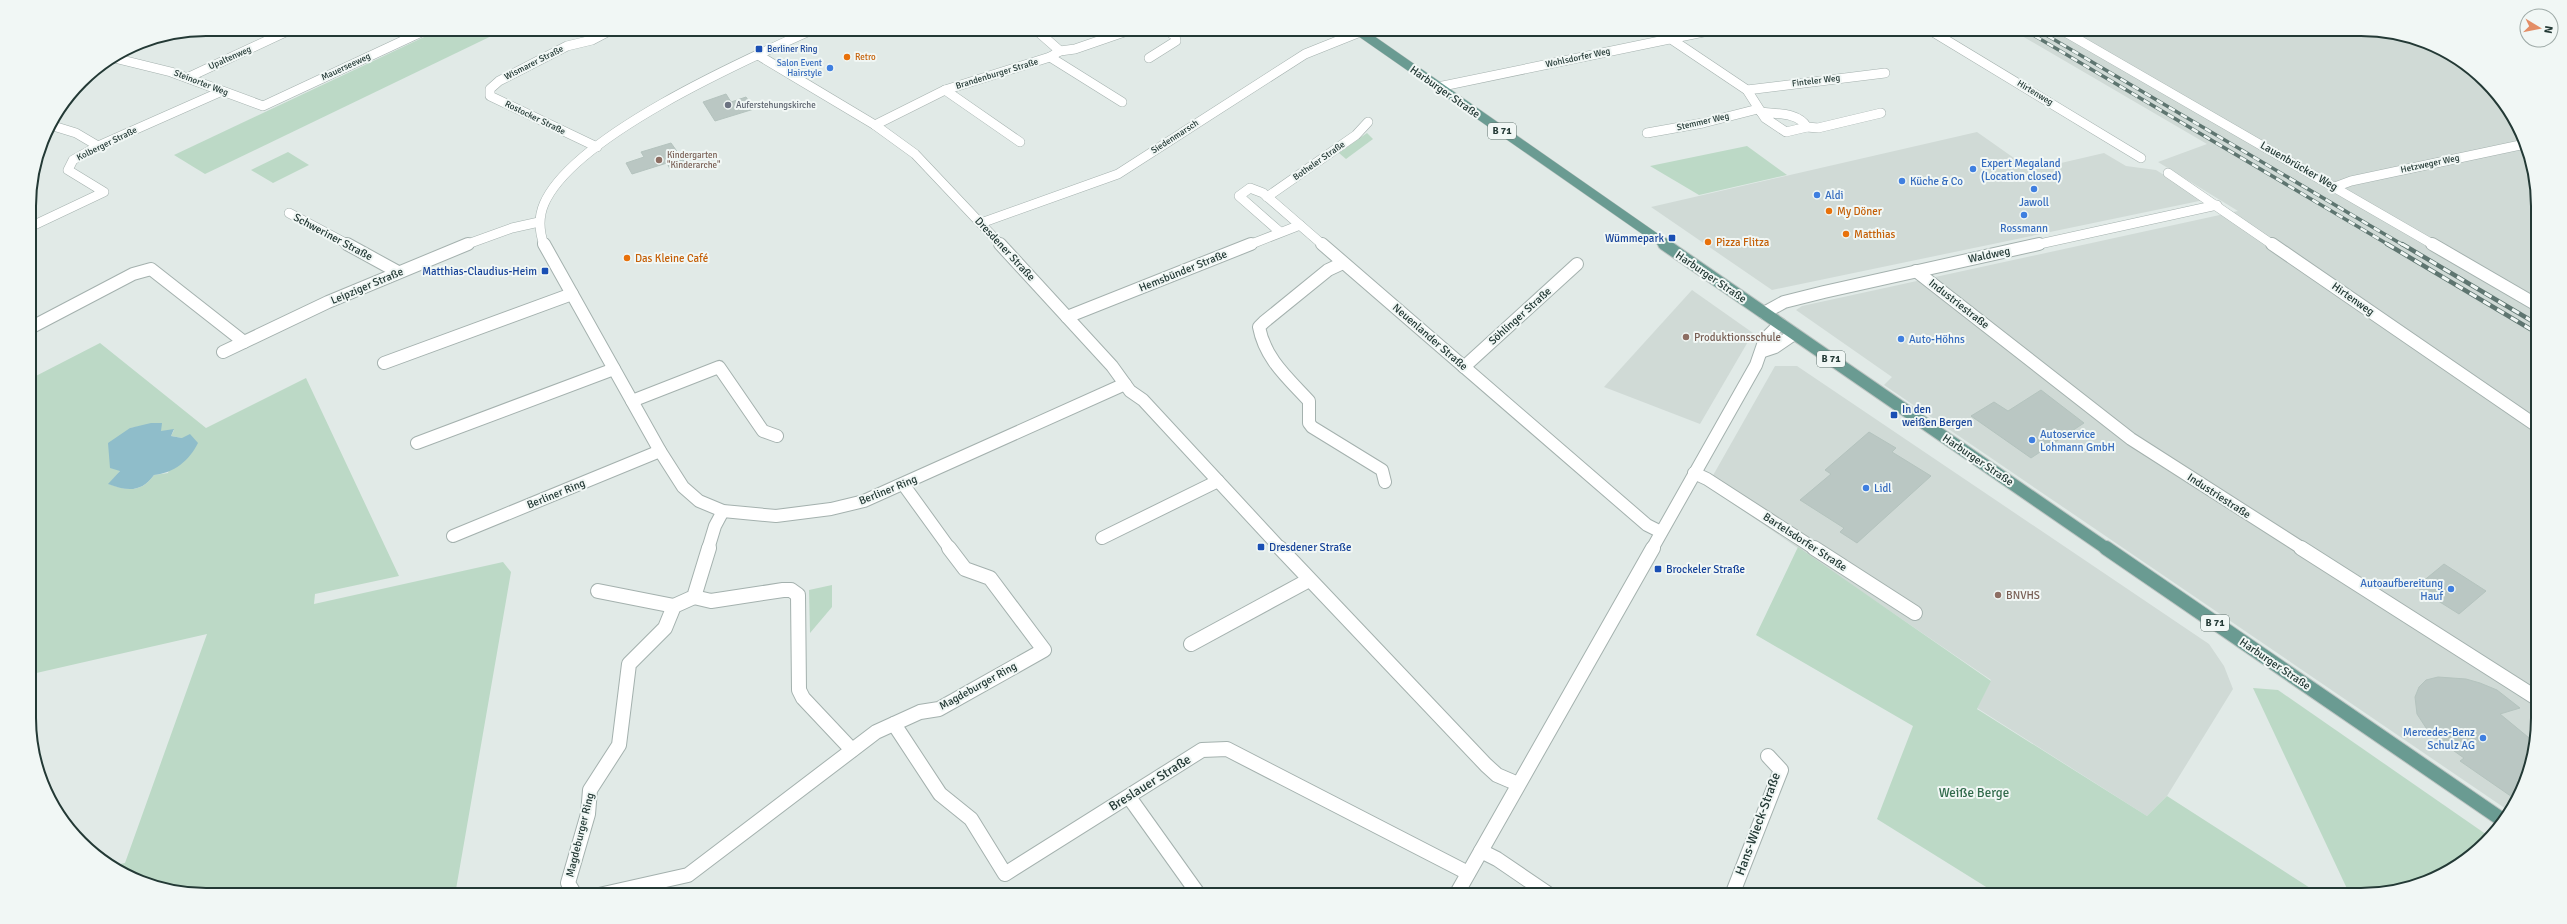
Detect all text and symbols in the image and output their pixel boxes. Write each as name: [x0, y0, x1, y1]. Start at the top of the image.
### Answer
north arrow: [2519, 8, 2559, 48]
text: N: [2541, 25, 2555, 35]
street label: Wismarer Straße: [503, 43, 566, 83]
street label: Upaltenweg: [207, 44, 253, 72]
marker: Berliner Ring: [754, 44, 764, 54]
place label: Berliner Ring: [767, 44, 818, 55]
street label: Wohlsdorfer Weg: [1545, 46, 1612, 70]
street label: Mauerseeweg: [320, 51, 373, 83]
marker: Retro: [842, 52, 852, 62]
place label: Retro: [855, 52, 876, 63]
street label: Brandenburger Straße: [954, 56, 1040, 92]
place label: Salon Event Hairstyle: [777, 58, 822, 79]
marker: Salon Event Hairstyle: [825, 63, 835, 73]
street label: Harburger Straße: [1407, 63, 1483, 121]
street label: Steinorter Weg: [172, 68, 230, 99]
street label: Finteler Weg: [1791, 73, 1841, 89]
street label: Hirtenweg: [2015, 78, 2055, 108]
street label: Rostocker Straße: [503, 99, 568, 138]
marker: Auferstehungskirche: [723, 100, 733, 110]
place label: Auferstehungskirche: [736, 100, 816, 111]
street label: Stemmer Weg: [1676, 111, 1730, 133]
street label: Siedenmarsch: [1149, 118, 1201, 156]
road number: B 71: [1488, 123, 1516, 139]
street label: Kolberger Straße: [75, 124, 139, 163]
street label: Botheler Straße: [1291, 139, 1348, 183]
street label: Lauenbrücker Weg: [2258, 139, 2340, 194]
place label: Kindergarten "Kinderarche": [667, 150, 721, 171]
street label: Hetzweger Weg: [2400, 152, 2461, 176]
marker: Kindergarten "Kinderarche": [654, 155, 664, 165]
place label: Expert Megaland (Location closed): [1981, 157, 2061, 183]
marker: Expert Megaland (Location closed): [1968, 164, 1978, 174]
place label: Küche & Co: [1910, 175, 1963, 188]
marker: Küche & Co: [1897, 176, 1907, 186]
marker: Jawoll: [2029, 184, 2039, 194]
place label: Aldi: [1825, 189, 1844, 202]
marker: Aldi: [1812, 190, 1822, 200]
place label: Jawoll: [2019, 196, 2049, 209]
place label: My Döner: [1837, 205, 1882, 218]
marker: My Döner: [1824, 206, 1834, 216]
marker: Rossmann: [2019, 210, 2029, 220]
street label: Schweriner Straße: [291, 211, 375, 263]
street label: Dresdener Straße: [972, 214, 1038, 284]
place label: Rossmann: [2000, 222, 2048, 235]
place label: Matthias: [1854, 228, 1896, 241]
marker: Matthias: [1841, 229, 1851, 239]
place label: Wümmepark: [1605, 232, 1664, 245]
marker: Wümmepark: [1667, 233, 1677, 243]
place label: Pizza Flitza: [1716, 236, 1770, 249]
marker: Pizza Flitza: [1703, 237, 1713, 247]
street label: Waldweg: [1967, 244, 2011, 266]
street label: Hemsbünder Straße: [1137, 247, 1229, 295]
street label: Harburger Straße: [1673, 249, 1749, 305]
place label: Das Kleine Café: [635, 252, 708, 265]
marker: Das Kleine Café: [622, 253, 632, 263]
street label: Leipziger Straße: [329, 265, 405, 307]
place label: Matthias-Claudius-Heim: [422, 265, 537, 278]
marker: Matthias-Claudius-Heim: [540, 266, 550, 276]
street label: Industriestraße: [1926, 276, 1992, 332]
street label: Hirtenweg: [2329, 280, 2377, 318]
street label: Söhlinger Straße: [1486, 285, 1554, 347]
street label: Neuenlander Straße: [1390, 301, 1470, 373]
place label: Produktionsschule: [1694, 331, 1781, 344]
marker: Produktionsschule: [1681, 332, 1691, 342]
place label: Auto-Höhns: [1909, 333, 1965, 346]
marker: Auto-Höhns: [1896, 334, 1906, 344]
road number: B 71: [1817, 351, 1845, 367]
place label: In den weißen Bergen: [1902, 403, 1972, 429]
marker: In den weißen Bergen: [1889, 410, 1899, 420]
place label: Autoservice Lohmann GmbH: [2040, 428, 2115, 454]
street label: Harburger Straße: [1940, 432, 2016, 488]
marker: Autoservice Lohmann GmbH: [2027, 435, 2037, 445]
street label: Industriestraße: [2185, 471, 2253, 521]
street label: Berliner Ring: [857, 472, 919, 508]
street label: Berliner Ring: [525, 476, 587, 512]
place label: Lidl: [1874, 482, 1892, 495]
marker: Lidl: [1861, 483, 1871, 493]
street label: Bartelsdorfer Straße: [1761, 510, 1849, 574]
place label: Dresdener Straße: [1269, 541, 1352, 554]
marker: Dresdener Straße: [1256, 542, 1266, 552]
place label: Brockeler Straße: [1666, 563, 1745, 576]
marker: Brockeler Straße: [1653, 564, 1663, 574]
place label: Autoaufbereitung Hauf: [2360, 577, 2444, 603]
marker: Autoaufbereitung Hauf: [2446, 584, 2456, 594]
place label: BNVHS: [2006, 589, 2040, 602]
marker: BNVHS: [1993, 590, 2003, 600]
road number: B 71: [2201, 615, 2229, 631]
street label: Harburger Straße: [2237, 636, 2313, 692]
street label: Magdeburger Ring: [937, 659, 1019, 713]
place label: Mercedes-Benz Schulz AG: [2403, 726, 2475, 752]
marker: Mercedes-Benz Schulz AG: [2478, 733, 2488, 743]
street label: Breslauer Straße: [1106, 751, 1194, 815]
street label: Hans-Wieck-Straße: [1732, 770, 1784, 878]
park label: Weiße Berge: [1939, 785, 2009, 801]
street label: Magdeburger Ring: [563, 791, 597, 879]

